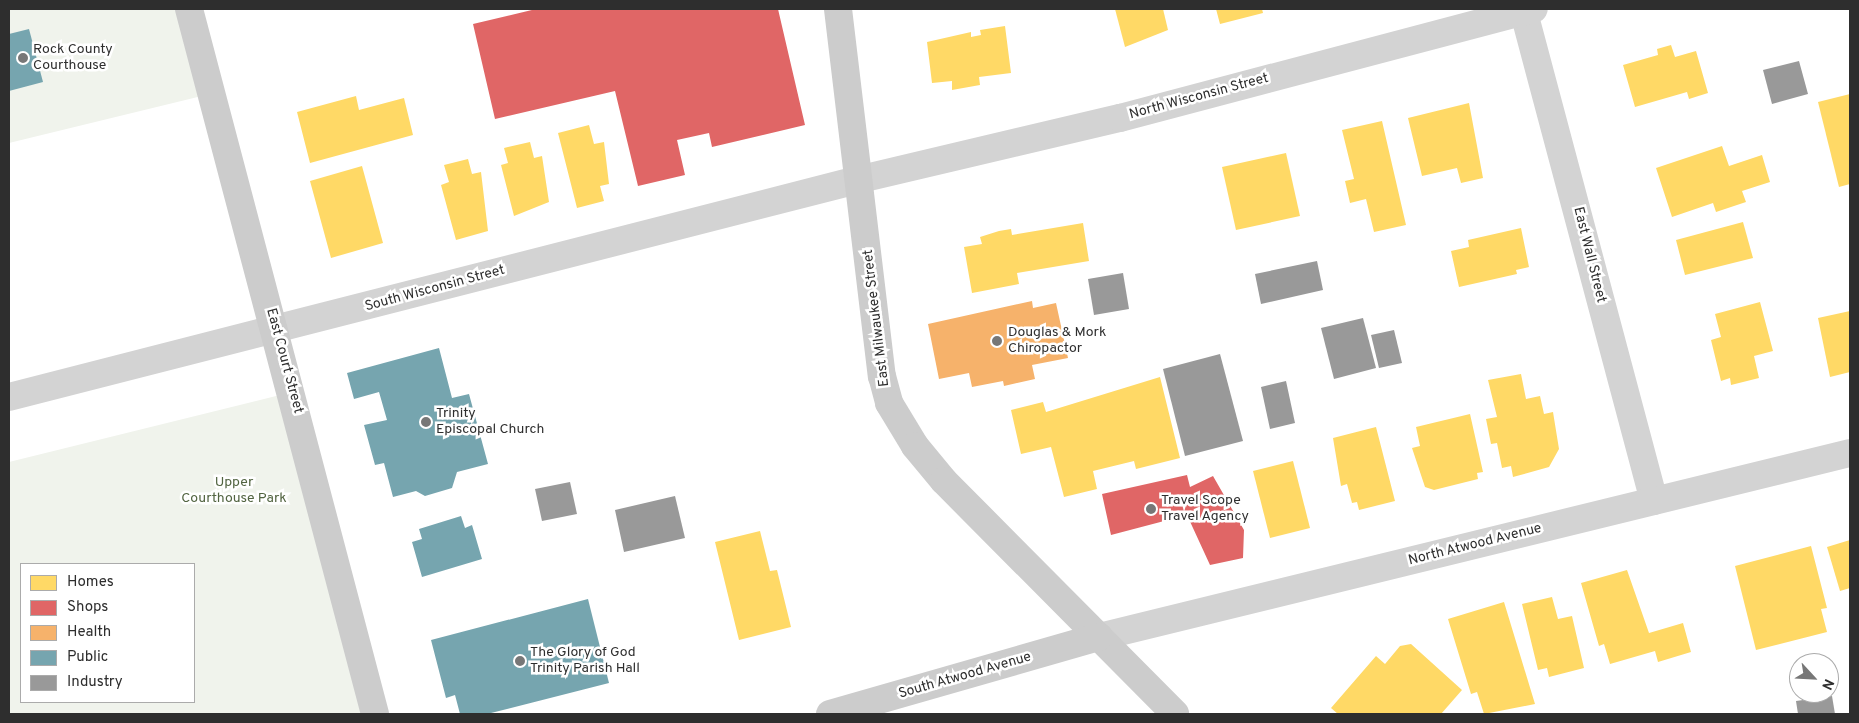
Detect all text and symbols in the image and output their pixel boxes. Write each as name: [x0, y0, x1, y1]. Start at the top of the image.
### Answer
place label: Rock County Courthouse: [33, 42, 113, 74]
marker: Rock County Courthouse: [17, 52, 29, 64]
street label: North Wisconsin Street: [1127, 70, 1271, 124]
street label: East Wall Street: [1569, 205, 1609, 305]
street label: East Milwaukee Street: [860, 248, 894, 388]
street label: South Wisconsin Street: [363, 262, 507, 316]
street label: East Court Street: [262, 306, 306, 416]
place label: Douglas & Mork Chiropactor: [1008, 325, 1106, 358]
marker: Douglas & Mork Chiropactor: [990, 334, 1004, 348]
place label: Trinity Episcopal Church: [436, 406, 544, 438]
marker: Trinity Episcopal Church: [420, 416, 432, 428]
park label: Upper Courthouse Park: [181, 475, 287, 508]
place label: Travel Scope Travel Agency: [1161, 493, 1249, 526]
marker: Travel Scope Travel Agency: [1145, 503, 1157, 515]
street label: North Atwood Avenue: [1406, 520, 1544, 570]
legend: [20, 563, 195, 703]
text: Homes: [67, 573, 114, 592]
text: Shops: [67, 598, 108, 617]
text: Health: [67, 623, 111, 642]
place label: The Glory of God Trinity Parish Hall: [530, 645, 640, 678]
text: Public: [67, 648, 108, 667]
street label: South Atwood Avenue: [896, 649, 1034, 703]
north arrow: [1789, 653, 1839, 703]
marker: The Glory of God Trinity Parish Hall: [514, 655, 526, 667]
text: Industry: [67, 673, 123, 692]
text: N: [1817, 676, 1837, 692]

